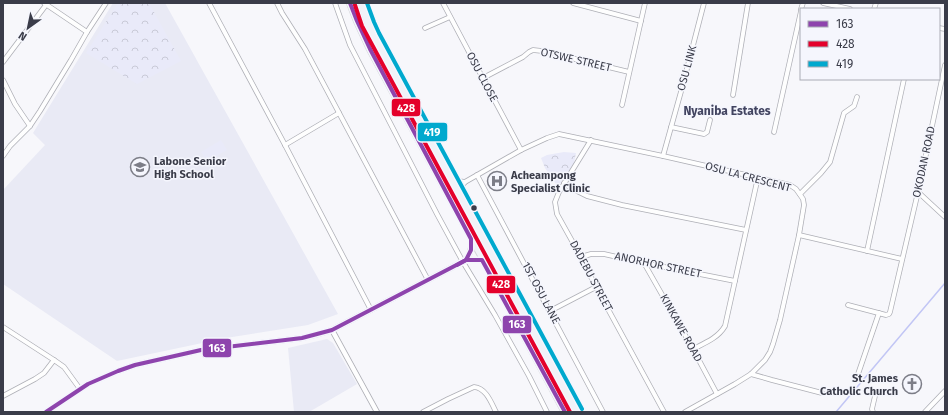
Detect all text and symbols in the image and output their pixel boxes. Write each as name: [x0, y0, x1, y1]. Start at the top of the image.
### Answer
north arrow: [8, 8, 48, 48]
legend: [800, 8, 940, 80]
text: 163: [836, 17, 853, 31]
text: N: [16, 29, 29, 43]
text: 428: [836, 37, 855, 51]
street label: OSU LINK: [675, 43, 699, 92]
street label: OTSWE STREET: [539, 46, 613, 75]
street label: OSU CLOSE: [463, 50, 501, 104]
text: 419: [836, 57, 853, 71]
line badge: 428: [391, 98, 421, 117]
text: 428: [397, 102, 416, 115]
district label: Nyaniba Estates: [683, 104, 771, 118]
line badge: 419: [417, 122, 448, 142]
street label: OKODAN ROAD: [910, 125, 938, 199]
text: 419: [424, 126, 440, 139]
place label: Labone Senior High School: [154, 155, 227, 181]
school or university icon: Labone Senior High School: [129, 156, 151, 178]
street label: OSU LA CRESCENT: [704, 159, 793, 195]
place label: Acheampong Specialist Clinic: [510, 169, 591, 195]
hospital icon: Acheampong Specialist Clinic: [486, 170, 508, 192]
unlabelled marker: [469, 203, 479, 213]
street label: DADEBU STREET: [567, 238, 615, 314]
street label: ANORHOR STREET: [613, 249, 703, 281]
street label: 1ST OSU LANE: [519, 260, 563, 326]
line badge: 428: [486, 275, 516, 294]
text: 428: [492, 278, 511, 291]
street label: KINKAWE ROAD: [657, 292, 705, 364]
line badge: 163: [502, 315, 532, 334]
text: 163: [509, 318, 526, 331]
line badge: 163: [202, 338, 232, 358]
text: 163: [209, 342, 226, 355]
place label: St. James Catholic Church: [820, 372, 899, 398]
church icon: St. James Catholic Church: [901, 373, 923, 395]

